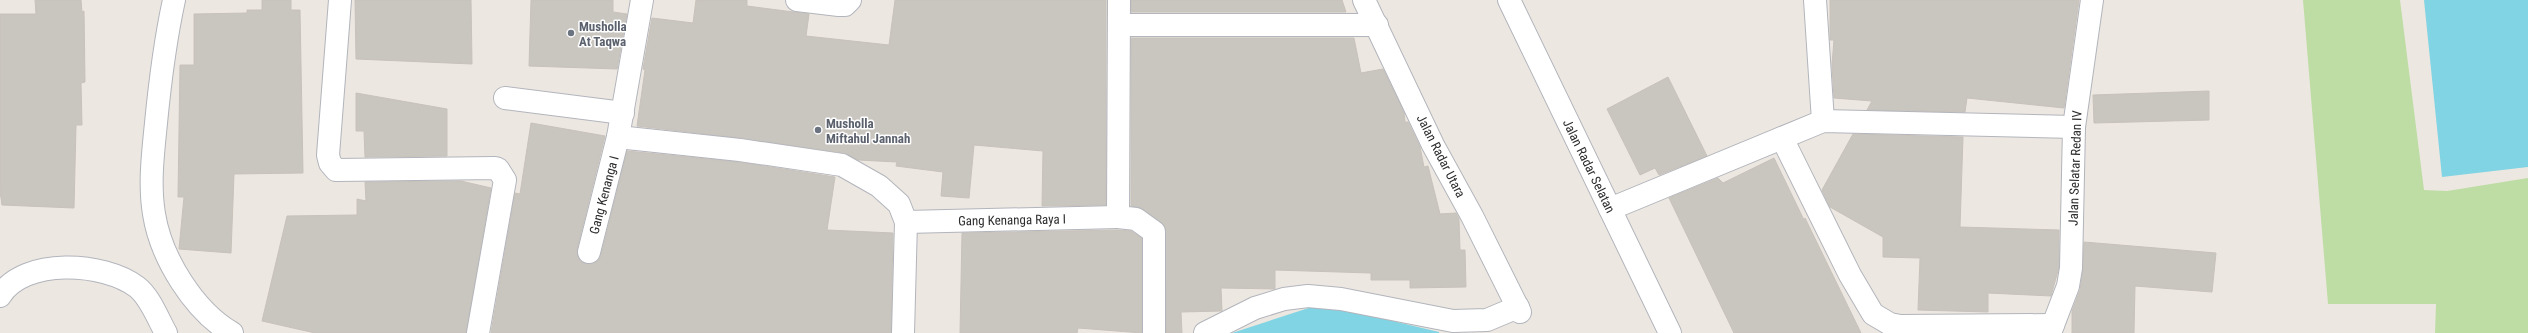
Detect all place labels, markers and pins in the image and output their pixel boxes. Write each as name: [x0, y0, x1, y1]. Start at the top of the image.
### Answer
place label: Musholla At Taqwa: [579, 19, 627, 49]
marker: Musholla At Taqwa: [566, 28, 576, 38]
place label: Musholla Miftahul Jannah: [826, 116, 910, 146]
marker: Musholla Miftahul Jannah: [813, 125, 823, 135]

